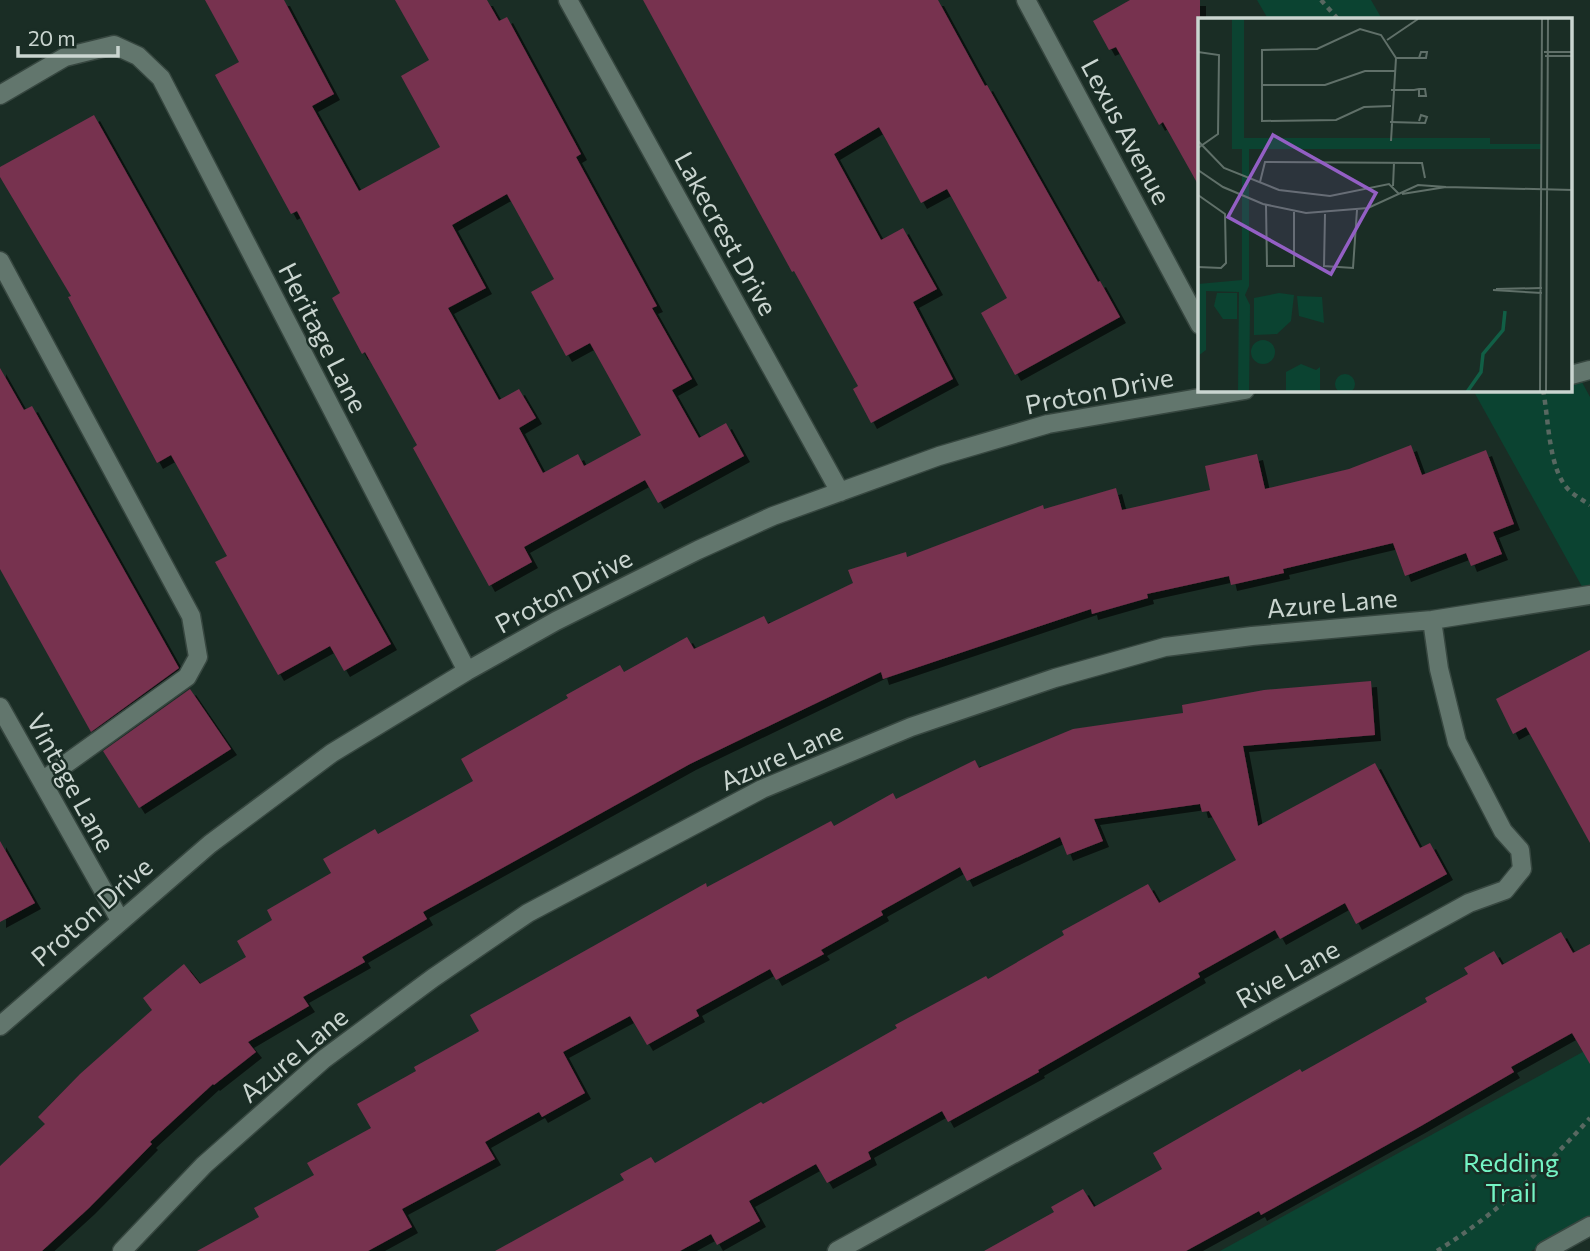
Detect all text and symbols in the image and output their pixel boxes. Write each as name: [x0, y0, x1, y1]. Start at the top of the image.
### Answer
scale bar: [18, 14, 117, 58]
inset map: [1198, 18, 1572, 392]
text: 20 m: [28, 25, 76, 50]
street label: Lexus Avenue: [1076, 53, 1178, 209]
street label: Lakecrest Drive: [669, 146, 785, 320]
street label: Heritage Lane: [273, 257, 375, 417]
street label: Proton Drive: [1022, 360, 1176, 420]
street label: Proton Drive: [489, 541, 637, 639]
street label: Azure Lane: [1265, 581, 1399, 623]
street label: Vintage Lane: [21, 707, 123, 857]
street label: Azure Lane: [715, 714, 847, 796]
street label: Proton Drive: [24, 850, 158, 972]
street label: Rive Lane: [1230, 932, 1344, 1014]
street label: Azure Lane: [233, 1000, 353, 1108]
park label: Redding Trail: [1463, 1146, 1559, 1207]

